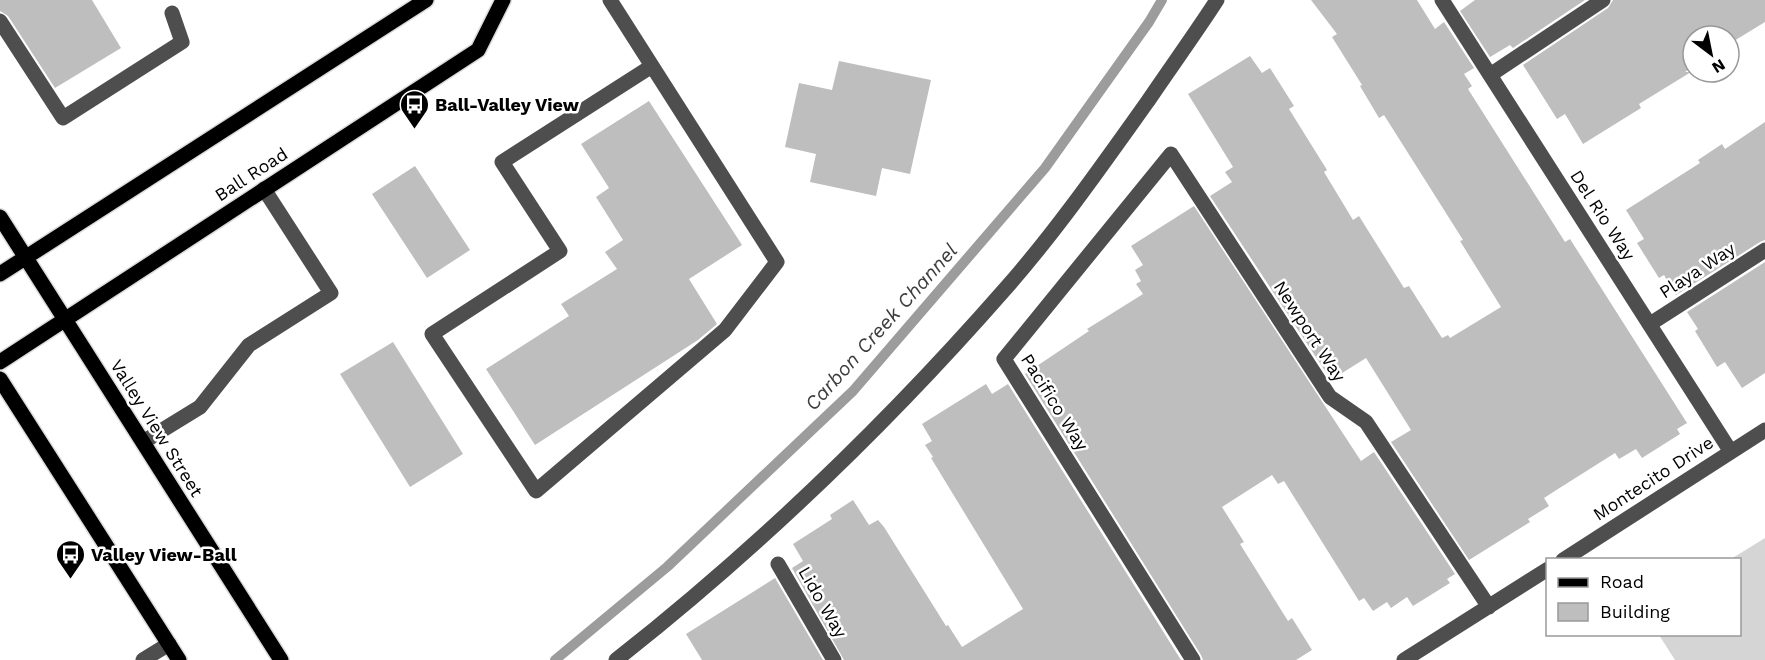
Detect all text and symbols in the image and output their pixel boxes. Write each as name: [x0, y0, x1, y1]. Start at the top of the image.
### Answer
north arrow: [1681, 24, 1741, 84]
text: N: [1709, 55, 1729, 77]
bus stop icon: Ball-Valley View: [398, 88, 430, 130]
place label: Ball-Valley View: [435, 94, 580, 115]
street label: Ball Road: [211, 143, 291, 205]
street label: Del Rio Way: [1566, 166, 1640, 265]
street label: Playa Way: [1655, 237, 1739, 302]
water label: Carbon Creek Channel: [800, 239, 962, 415]
street label: Newport Way: [1270, 277, 1351, 386]
street label: Pacifico Way: [1017, 350, 1093, 455]
street label: Valley View Street: [106, 356, 208, 501]
street label: Montecito Drive: [1589, 431, 1717, 525]
bus stop icon: Valley View-Ball: [54, 538, 86, 580]
place label: Valley View-Ball: [91, 544, 237, 565]
legend: [1546, 558, 1741, 636]
street label: Lido Way: [794, 563, 852, 642]
text: Road: [1600, 571, 1644, 592]
text: Building: [1600, 601, 1670, 622]

